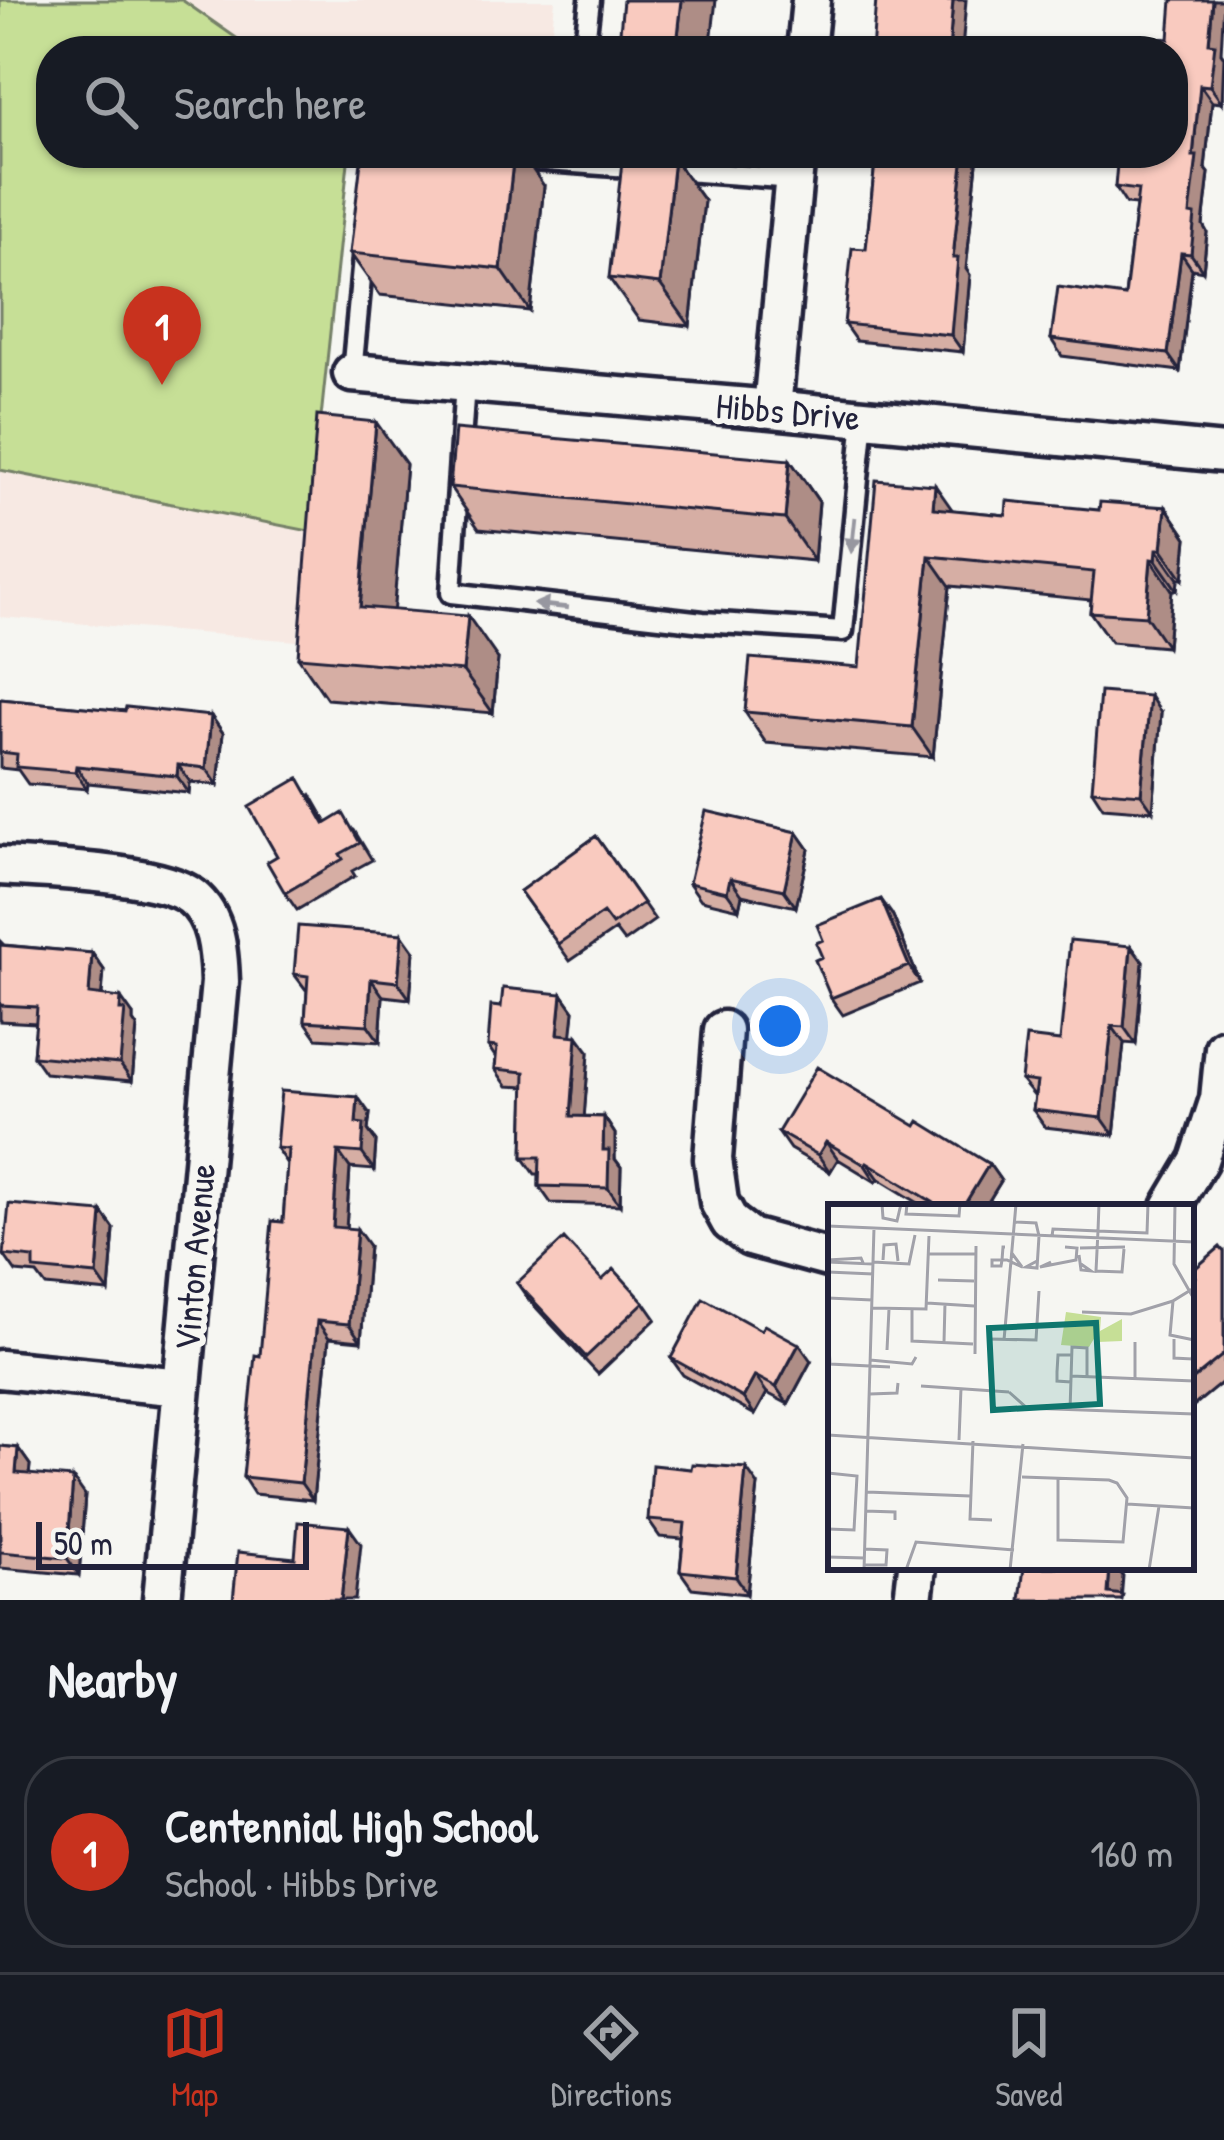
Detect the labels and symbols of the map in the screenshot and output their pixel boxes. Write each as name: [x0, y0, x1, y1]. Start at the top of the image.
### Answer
pin: 1: [123, 286, 201, 385]
street label: Hibbs Drive: [714, 380, 862, 441]
one-way arrow: [843, 517, 862, 554]
one-way arrow: [532, 596, 569, 615]
your location: [750, 996, 810, 1056]
street label: Vinton Avenue: [161, 1162, 226, 1352]
inset map: [828, 1204, 1194, 1570]
scale bar: [36, 1516, 309, 1569]

